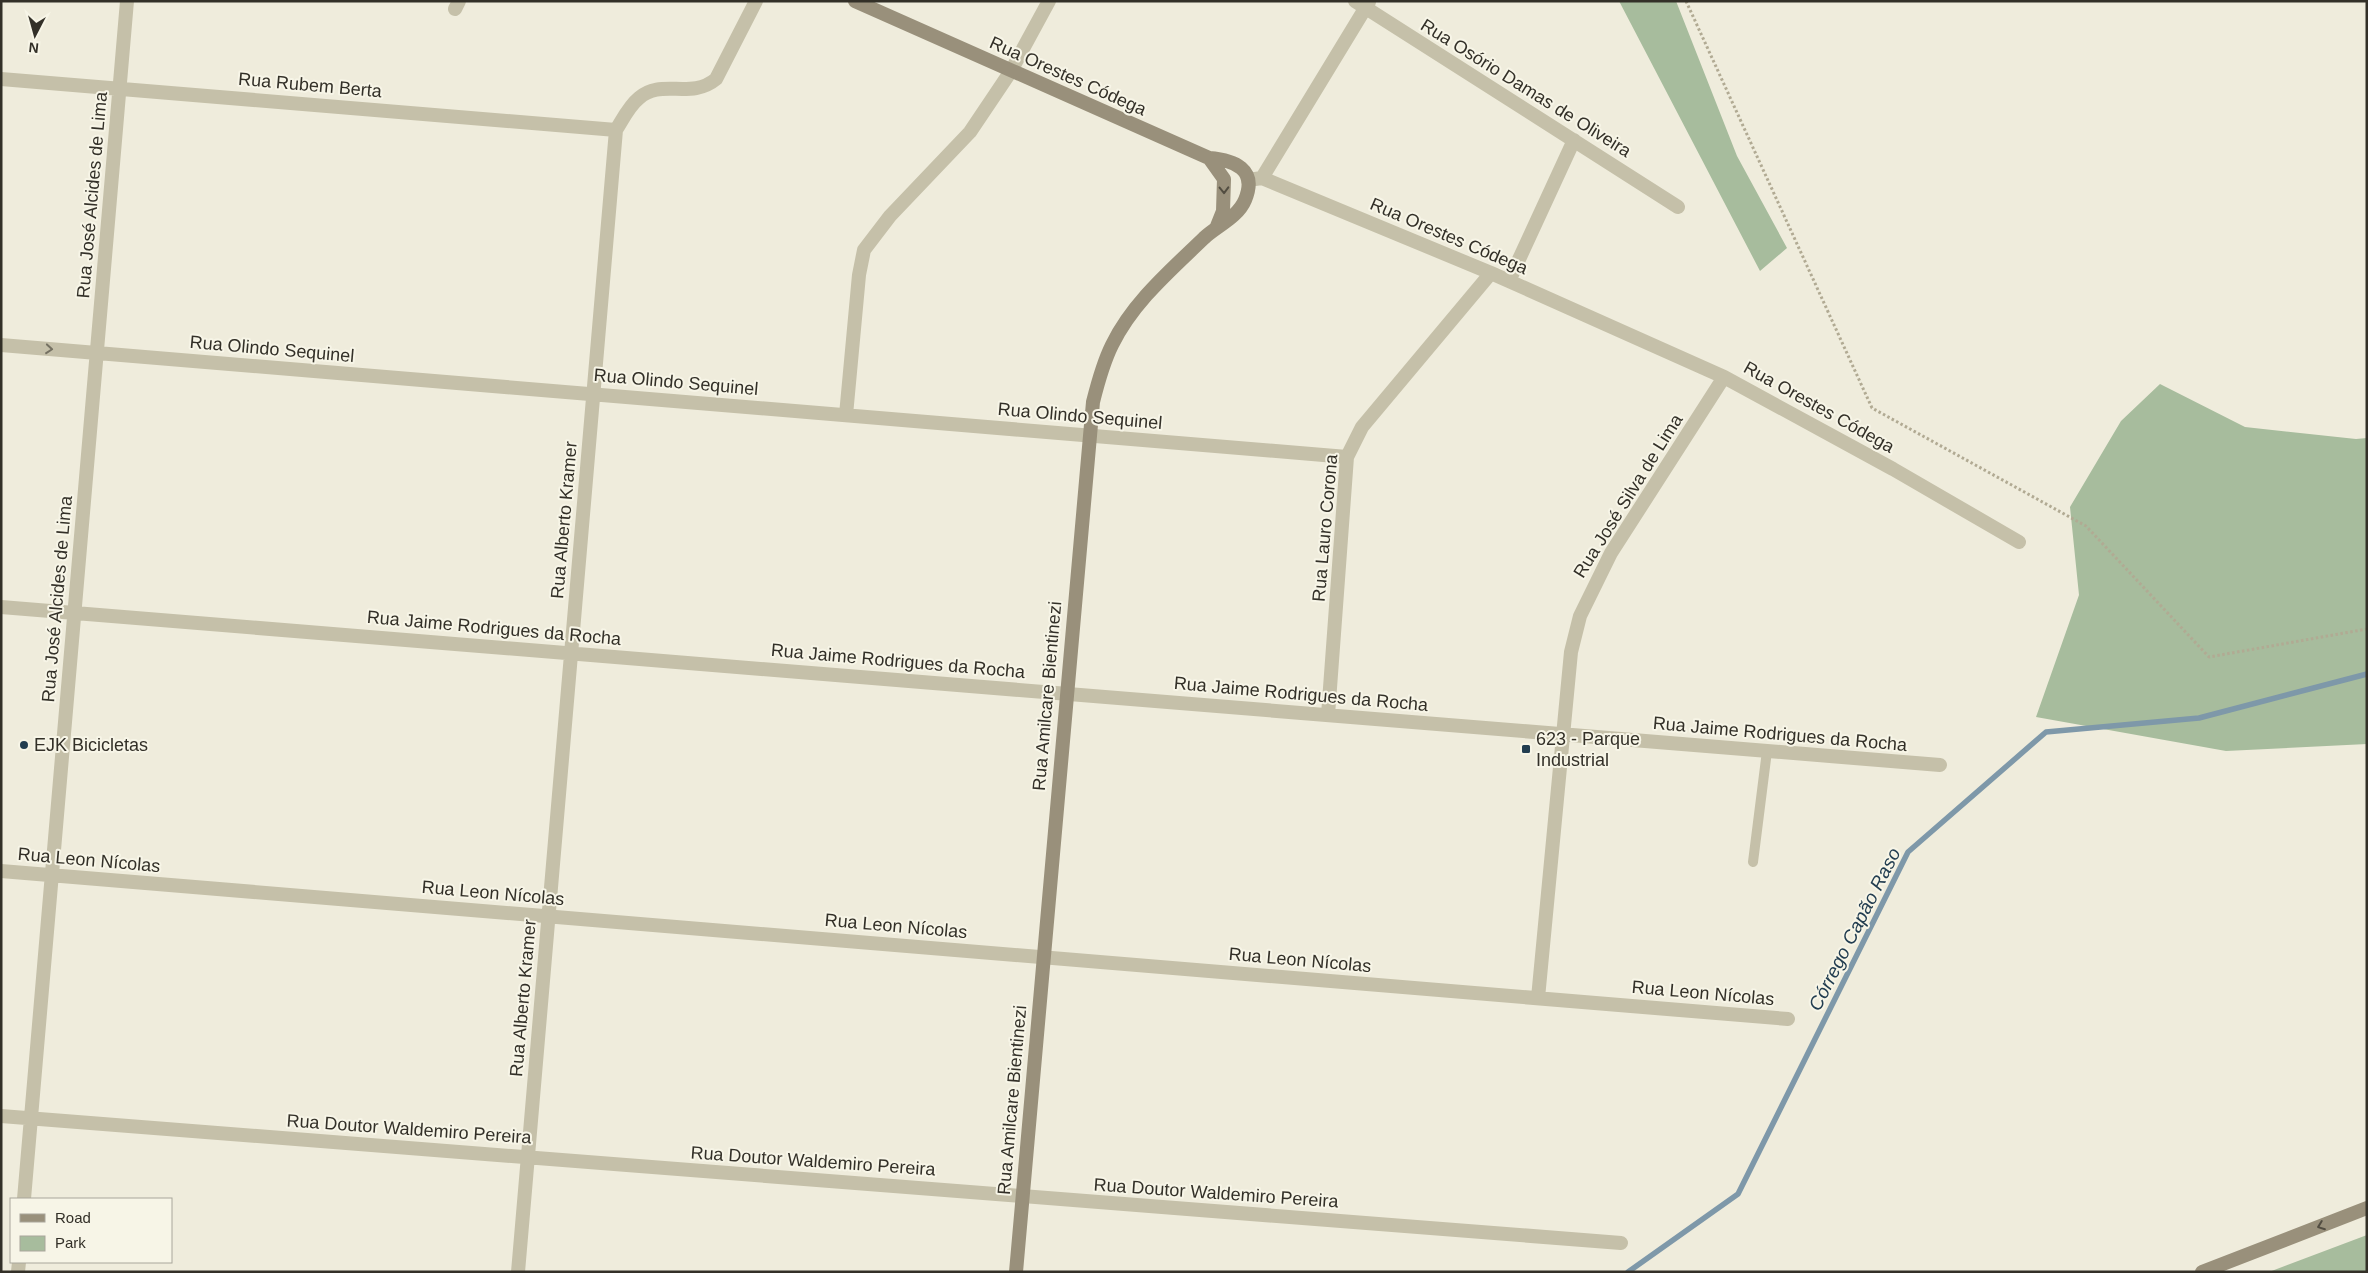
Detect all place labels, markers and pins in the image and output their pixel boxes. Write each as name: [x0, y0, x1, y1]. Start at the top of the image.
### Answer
place label: 623 - Parque Industrial: [1536, 729, 1640, 770]
place label: EJK Bicicletas: [34, 735, 148, 755]
marker: EJK Bicicletas: [18, 739, 30, 751]
marker: 623 - Parque Industrial: [1520, 743, 1532, 755]

